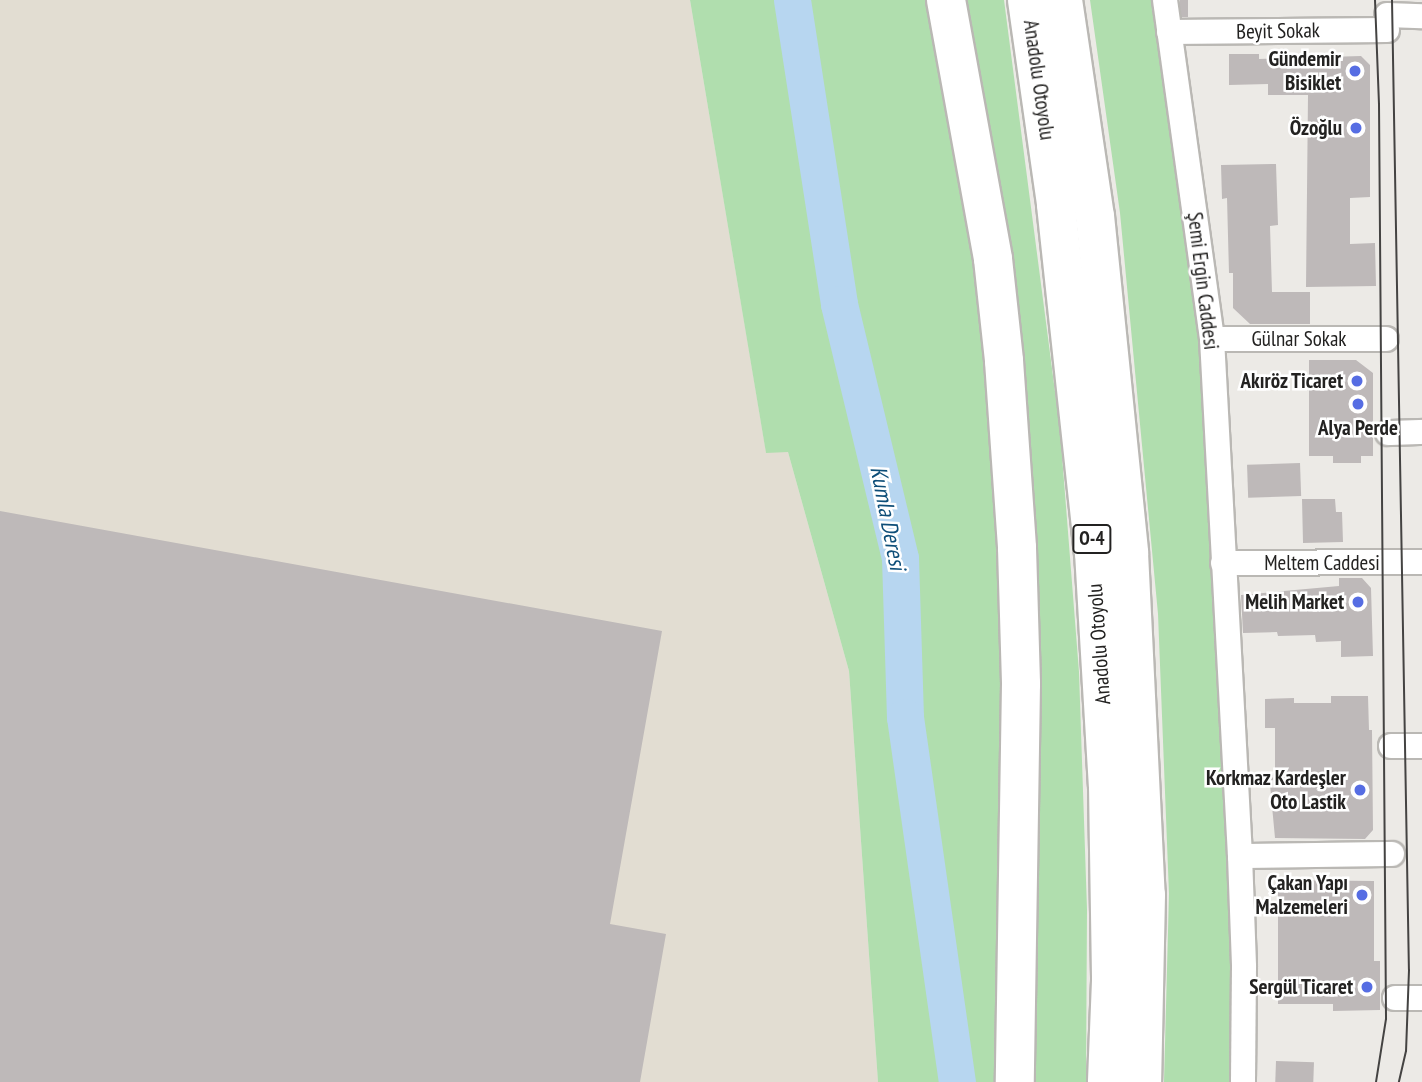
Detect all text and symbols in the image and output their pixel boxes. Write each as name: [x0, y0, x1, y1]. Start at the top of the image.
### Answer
street label: Anadolu Otoyolu: [1018, 18, 1060, 142]
street label: Beyit Sokak: [1236, 18, 1320, 44]
place label: Gündemir Bisiklet: [1269, 46, 1341, 96]
marker: Gündemir Bisiklet: [1347, 63, 1363, 79]
place label: Özoğlu: [1290, 115, 1342, 141]
marker: Özoğlu: [1348, 120, 1364, 136]
street label: Şemi Ergin Caddesi: [1182, 211, 1224, 351]
street label: Gülnar Sokak: [1252, 326, 1346, 352]
place label: Akıröz Ticaret: [1239, 368, 1343, 394]
marker: Akıröz Ticaret: [1349, 373, 1365, 389]
marker: Alya Perde: [1350, 396, 1366, 412]
place label: Alya Perde: [1318, 415, 1398, 441]
water label: Kumla Deresi: [864, 464, 912, 572]
road number: O-4: [1071, 524, 1113, 554]
street label: Meltem Caddesi: [1264, 550, 1380, 576]
street label: Anadolu Otoyolu: [1082, 583, 1116, 705]
place label: Melih Market: [1245, 589, 1344, 615]
marker: Melih Market: [1350, 594, 1366, 610]
place label: Korkmaz Kardeşler Oto Lastik: [1206, 765, 1346, 815]
marker: Korkmaz Kardeşler Oto Lastik: [1352, 782, 1368, 798]
place label: Çakan Yapı Malzemeleri: [1256, 870, 1348, 920]
marker: Çakan Yapı Malzemeleri: [1354, 887, 1370, 903]
place label: Sergül Ticaret: [1249, 974, 1353, 1000]
marker: Sergül Ticaret: [1359, 979, 1375, 995]

